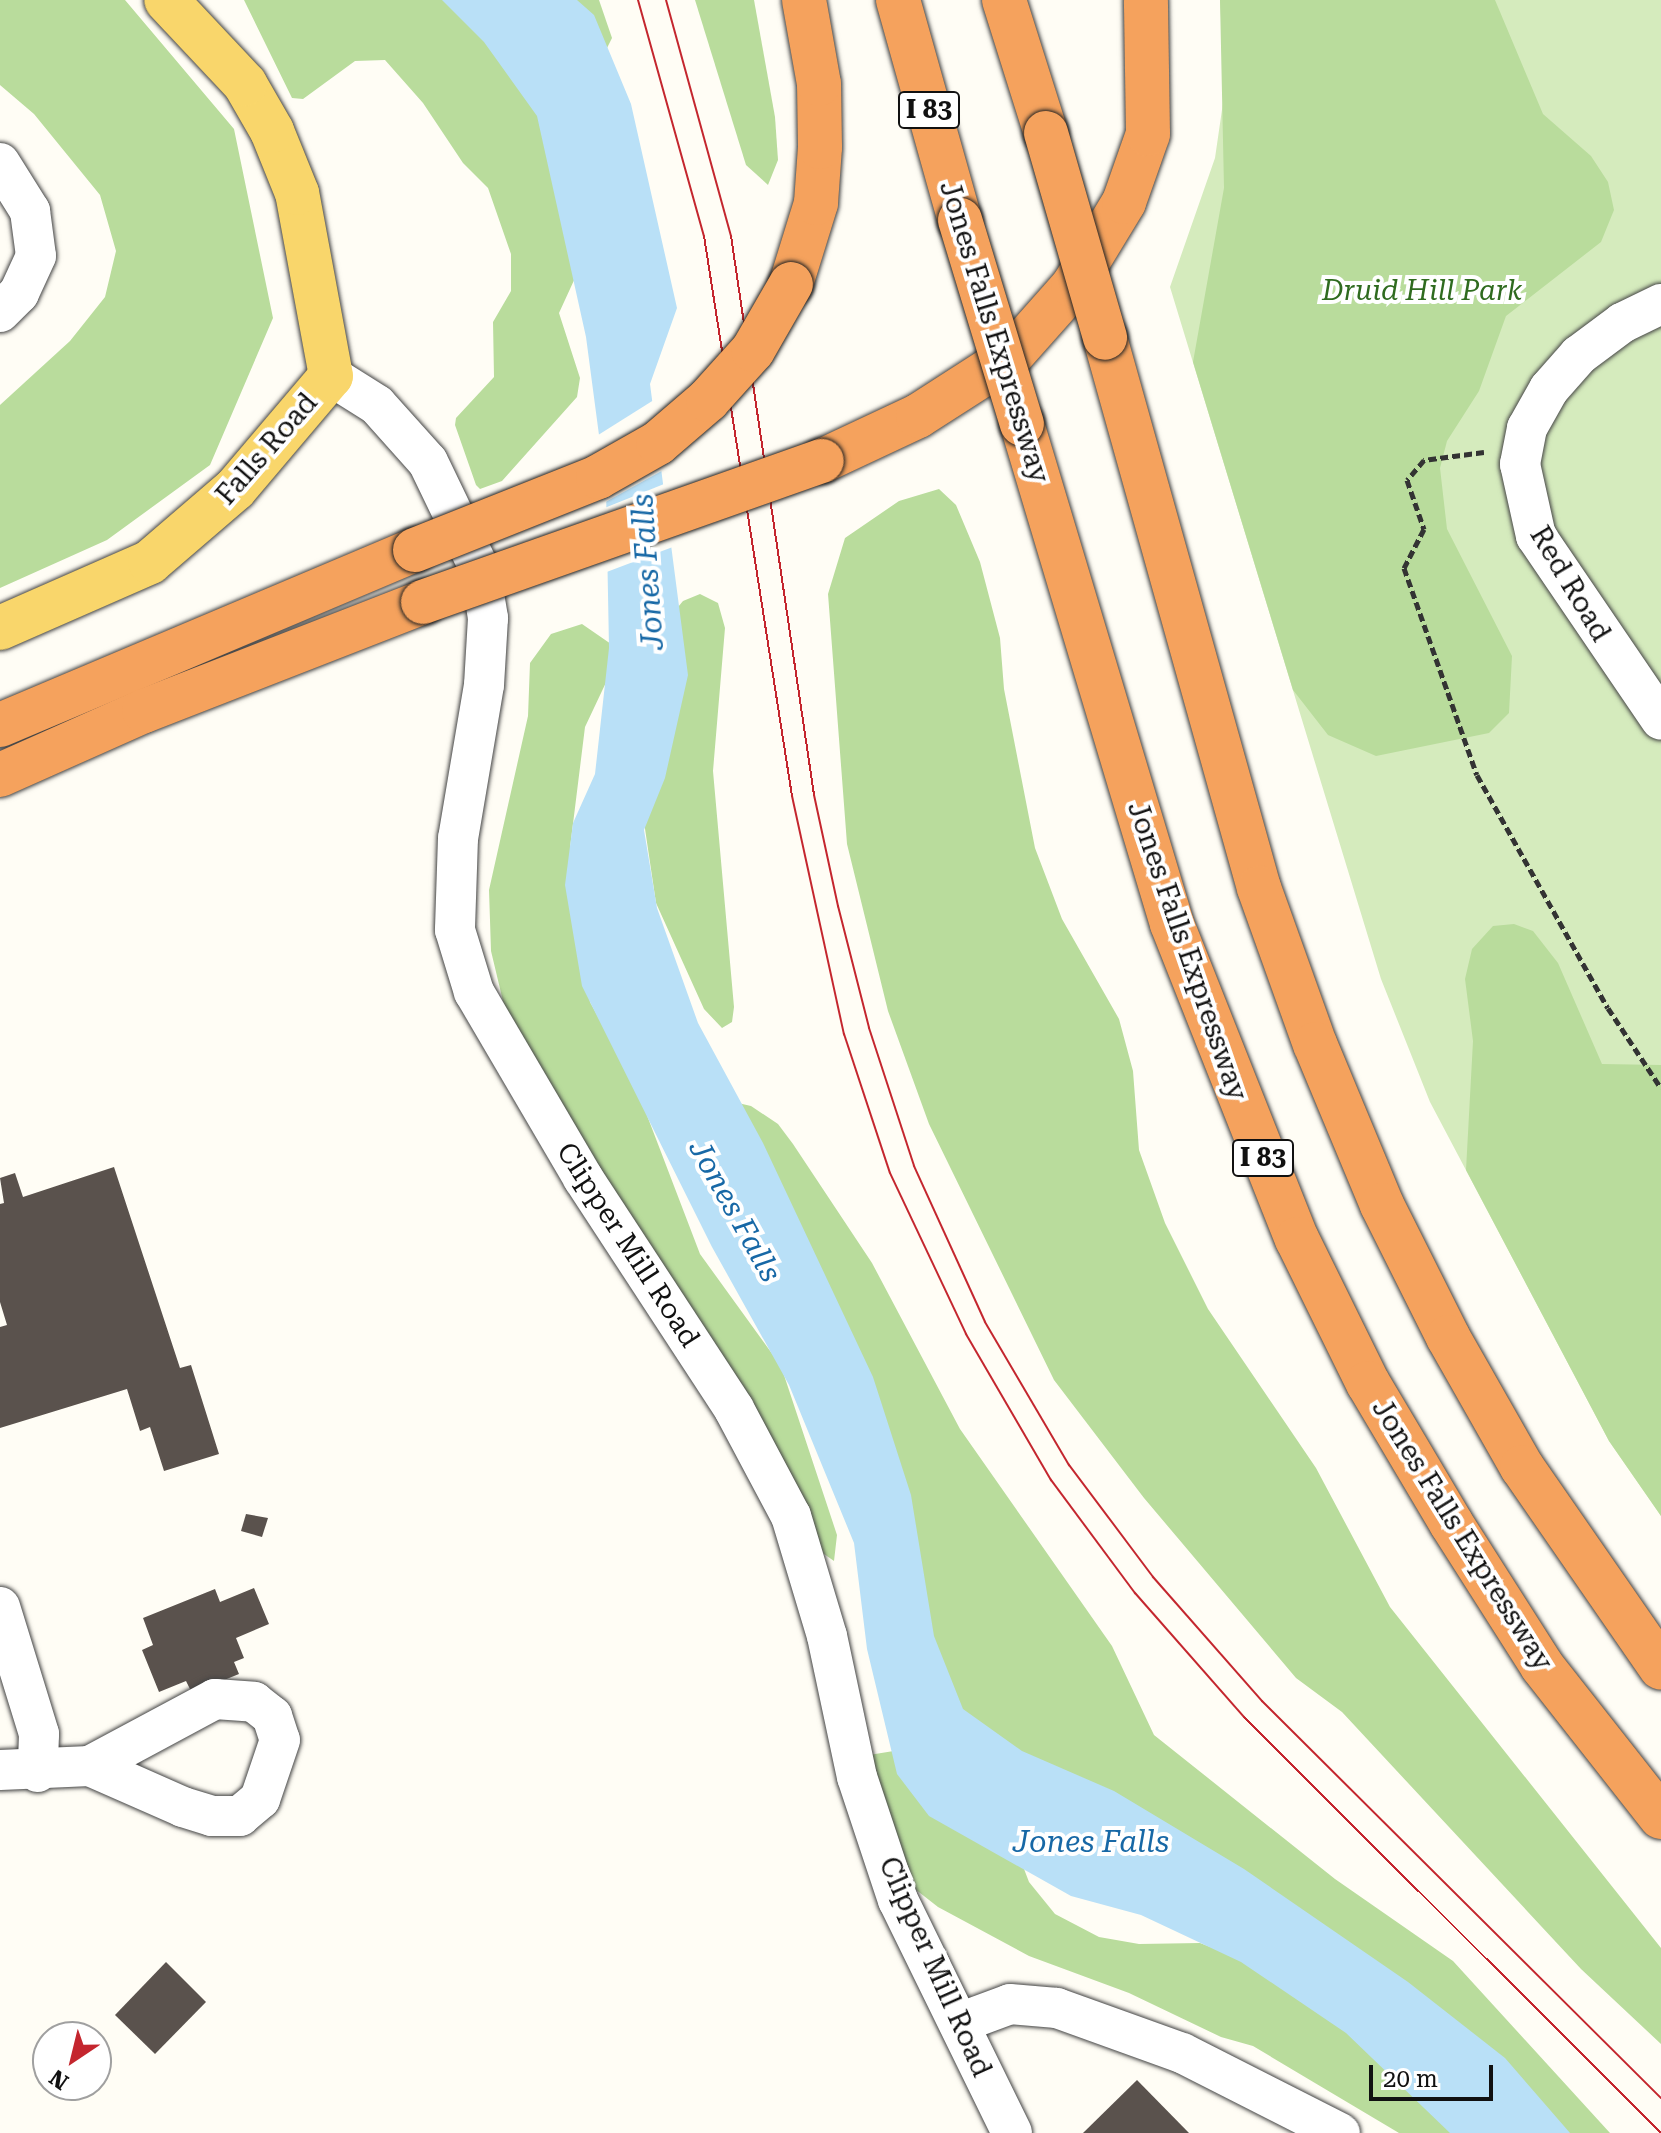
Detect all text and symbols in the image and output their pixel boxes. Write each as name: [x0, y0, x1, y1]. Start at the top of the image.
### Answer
road number: I 83: [897, 88, 961, 132]
street label: Jones Falls Expressway: [932, 177, 1056, 487]
park label: Druid Hill Park: [1322, 274, 1522, 308]
street label: Falls Road: [209, 386, 325, 512]
water label: Jones Falls: [625, 493, 671, 651]
street label: Red Road: [1523, 520, 1617, 648]
street label: Jones Falls Expressway: [1120, 797, 1254, 1105]
water label: Jones Falls: [681, 1134, 789, 1288]
street label: Clipper Mill Road: [549, 1136, 707, 1354]
road number: I 83: [1231, 1136, 1295, 1180]
street label: Jones Falls Expressway: [1365, 1393, 1559, 1677]
water label: Jones Falls: [1013, 1824, 1169, 1860]
street label: Clipper Mill Road: [871, 1852, 999, 2082]
north arrow: [32, 2021, 112, 2101]
scale bar: [1373, 2049, 1497, 2099]
text: N: [45, 2064, 73, 2095]
text: 20 m: [1383, 2065, 1438, 2093]

